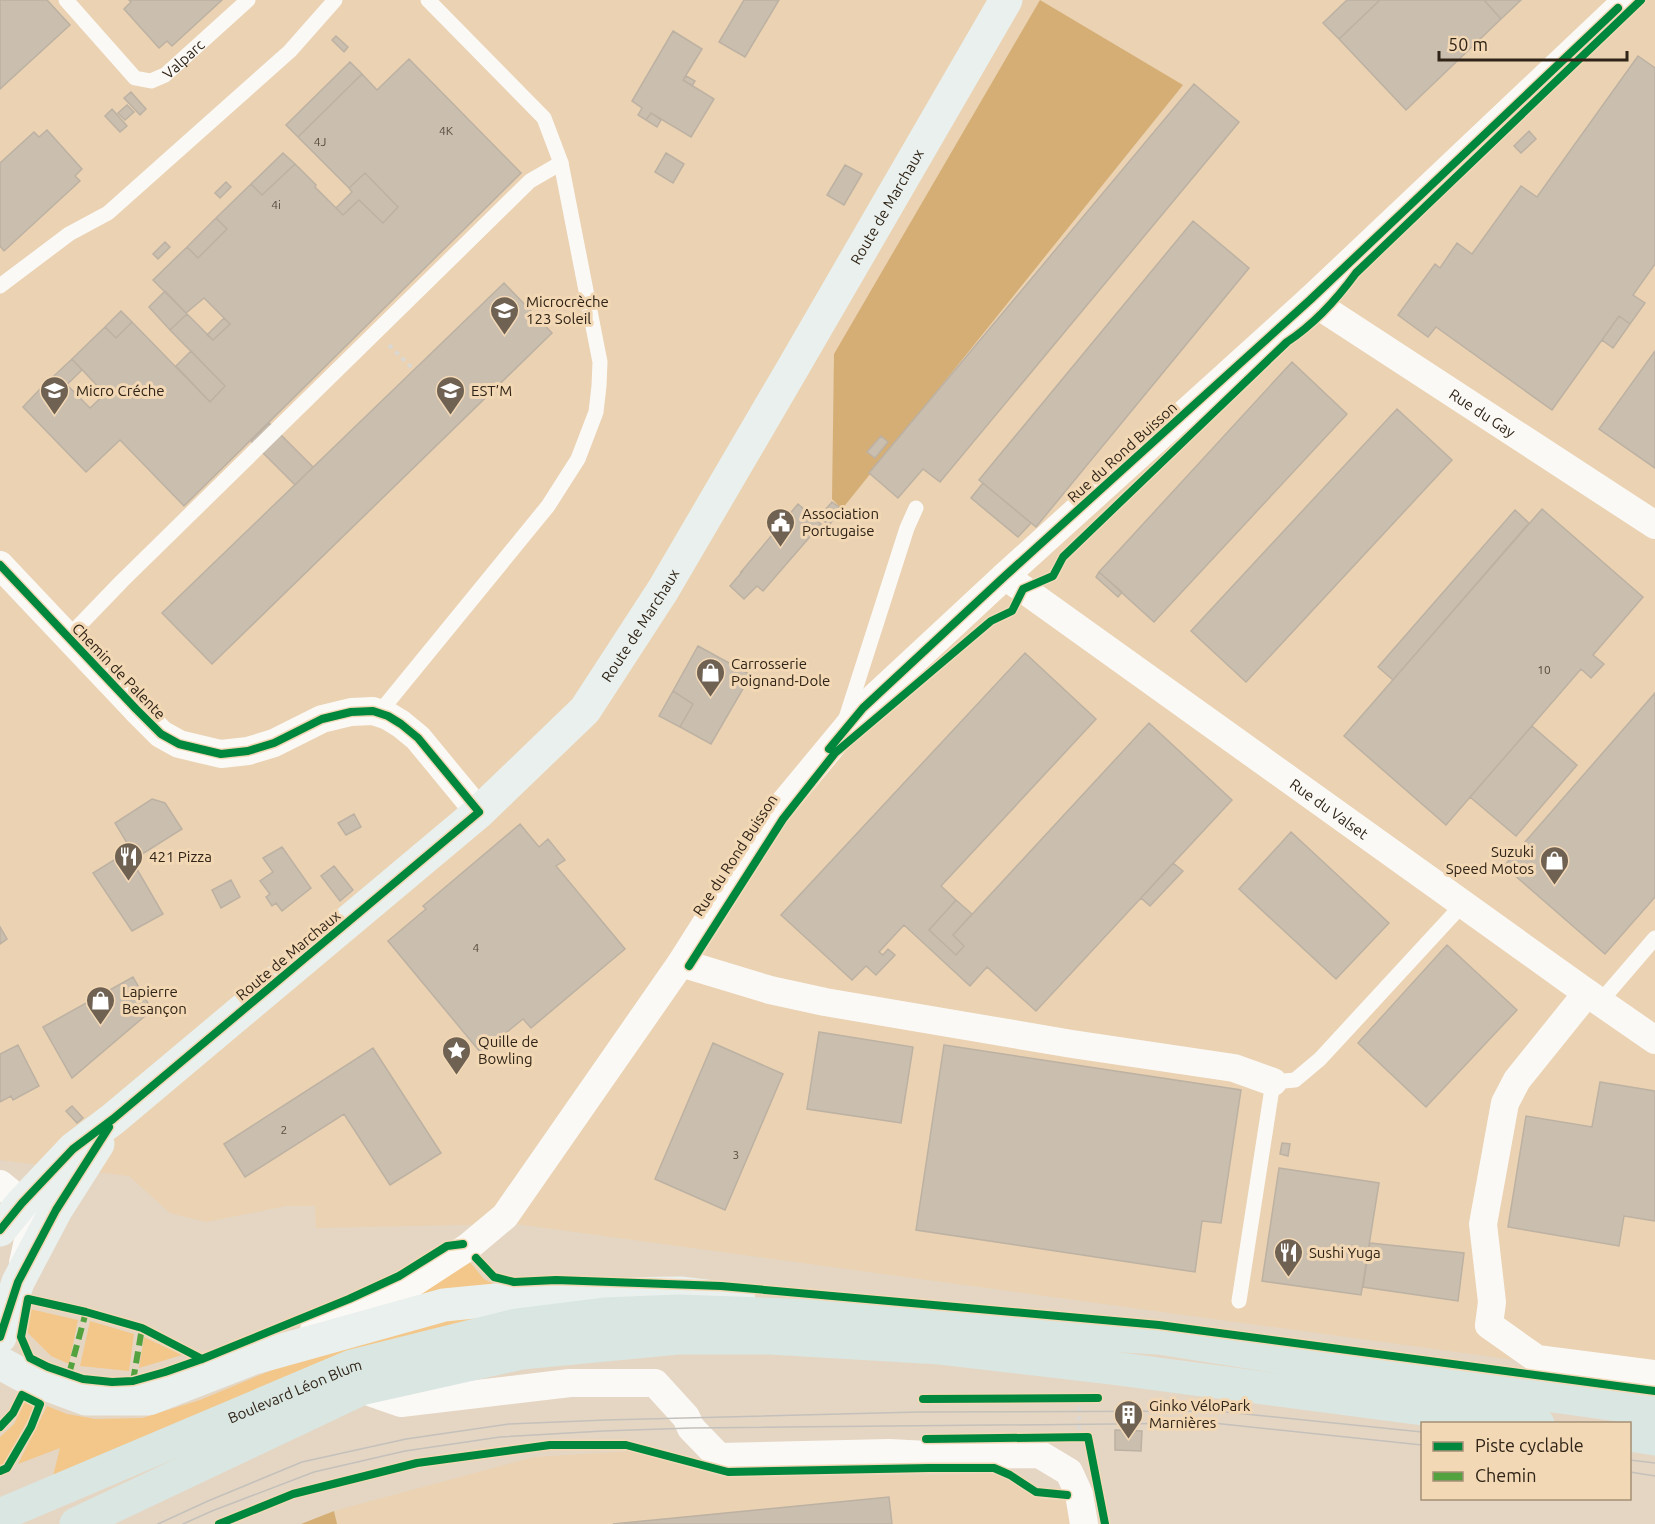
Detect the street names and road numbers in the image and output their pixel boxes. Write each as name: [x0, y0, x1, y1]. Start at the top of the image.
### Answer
street label: Valparc: [159, 36, 207, 82]
street label: Route de Marchaux: [846, 145, 927, 267]
street label: Rue du Gay: [1446, 385, 1519, 440]
street label: Rue du Rond Buisson: [1064, 398, 1180, 506]
street label: Route de Marchaux: [597, 565, 682, 685]
street label: Chemin de Palente: [69, 620, 169, 722]
street label: Rue du Valset: [1287, 775, 1372, 842]
street label: Rue du Rond Buisson: [689, 791, 781, 919]
street label: Route de Marchaux: [233, 906, 344, 1003]
street label: Boulevard Léon Blum: [225, 1355, 363, 1426]

